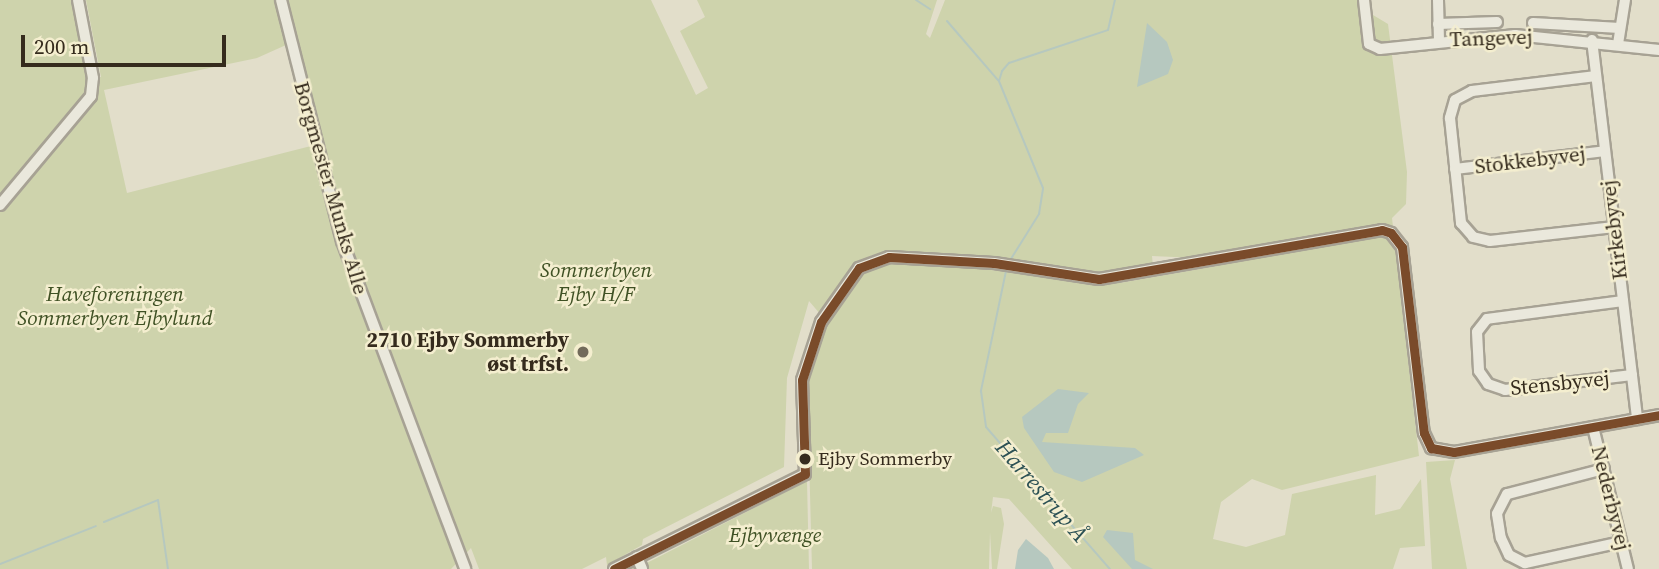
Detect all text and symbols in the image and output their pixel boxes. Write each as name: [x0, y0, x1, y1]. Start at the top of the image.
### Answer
scale bar: [24, 21, 229, 65]
street label: Tangevej: [1449, 24, 1533, 52]
text: 200 m: [34, 32, 89, 61]
street label: Borgmester Munks Alle: [289, 79, 373, 297]
street label: Stokkebyvej: [1473, 141, 1587, 179]
street label: Kirkebyvej: [1595, 179, 1633, 281]
park label: Sommerbyen Ejby H/F: [540, 257, 652, 307]
park label: Haveforeningen Sommerbyen Ejbylund: [17, 281, 213, 331]
place label: 2710 Ejby Sommerby øst trfst.: [367, 327, 569, 377]
marker: 2710 Ejby Sommerby øst trfst.: [575, 344, 591, 360]
street label: Stensbyvej: [1509, 365, 1611, 401]
water label: Harrestrup Å: [990, 434, 1094, 548]
street label: Nederbyvej: [1586, 443, 1636, 553]
place label: Ejby Sommerby: [818, 448, 952, 470]
marker: Ejby Sommerby: [798, 452, 812, 466]
park label: Ejbyvænge: [729, 522, 821, 548]

